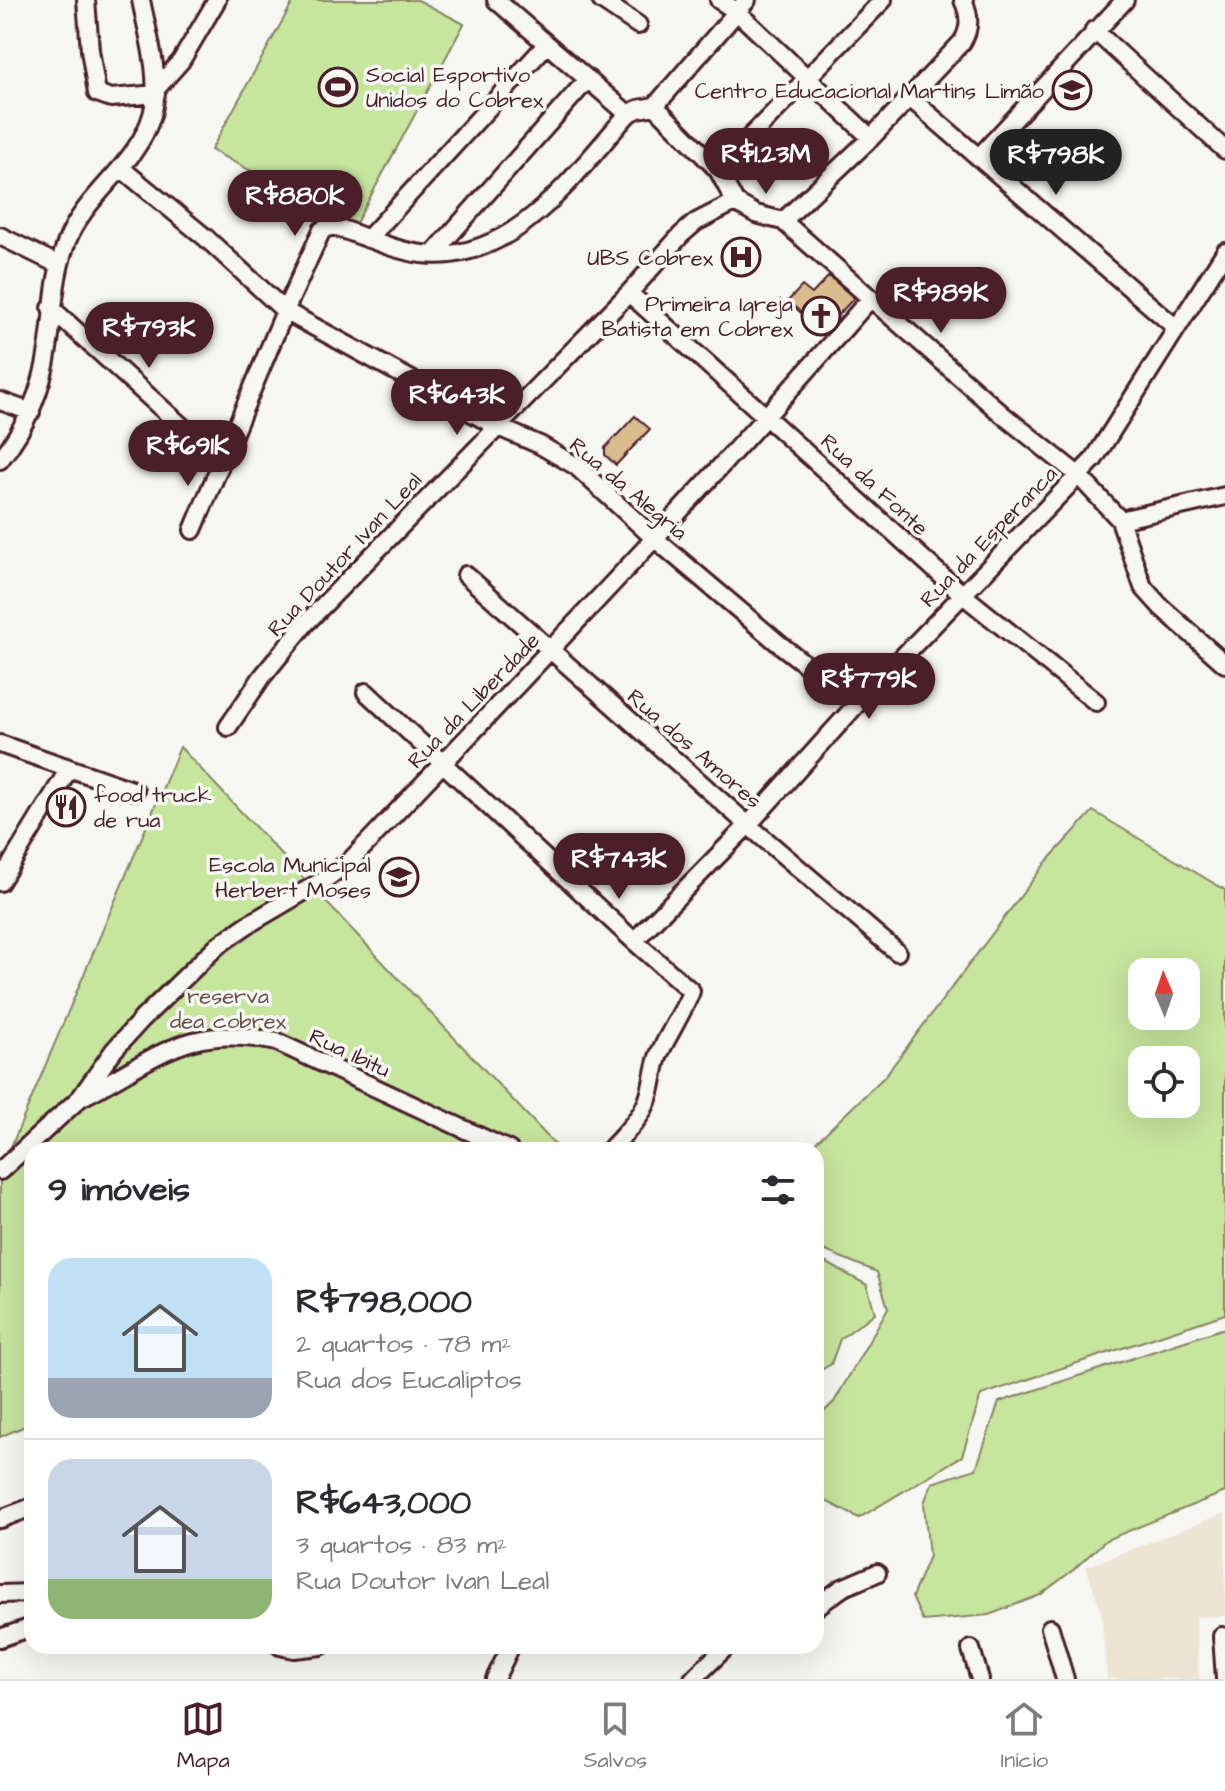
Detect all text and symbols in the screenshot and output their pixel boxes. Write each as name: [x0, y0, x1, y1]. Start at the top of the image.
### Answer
place label: Social Esportivo Unidos do Cobrex: [366, 60, 544, 116]
sports icon: Social Esportivo Unidos do Cobrex: [317, 66, 359, 108]
school or university icon: Centro Educacional Martins Limão: [1051, 69, 1093, 111]
place label: Centro Educacional Martins Limão: [695, 76, 1045, 107]
pin: R$1.23M: [692, 128, 840, 196]
pin: R$798K: [991, 129, 1121, 197]
text: R$1.23M: [721, 136, 811, 172]
text: R$798K: [1008, 137, 1104, 173]
pin: R$880K: [230, 170, 360, 238]
text: R$880K: [246, 178, 344, 214]
hospital icon: UBS Cobrex: [720, 236, 762, 278]
place label: UBS Cobrex: [587, 243, 714, 274]
pin: R$989K: [876, 267, 1006, 335]
text: R$989K: [893, 275, 989, 311]
place label: Primeira Igreja Batista em Cobrex: [601, 289, 794, 345]
church icon: Primeira Igreja Batista em Cobrex: [800, 295, 842, 337]
pin: R$793K: [84, 302, 214, 370]
text: R$793K: [103, 310, 195, 346]
pin: R$643K: [392, 369, 522, 437]
text: R$643K: [409, 377, 505, 413]
pin: R$691K: [123, 420, 253, 488]
street label: Rua da Fonte: [813, 427, 935, 543]
text: R$691K: [146, 428, 230, 464]
street label: Rua da Alegria: [562, 430, 694, 549]
street label: Rua da Esperanca: [913, 459, 1065, 615]
street label: Rua Doutor Ivan Leal: [261, 466, 430, 644]
street label: Rua da Liberdade: [401, 626, 547, 776]
pin: R$779K: [804, 653, 934, 721]
text: R$779K: [821, 661, 917, 697]
street label: Rua dos Amores: [620, 682, 768, 816]
place label: food truck de rua: [94, 780, 212, 836]
restaurant icon: food truck de rua: [45, 786, 87, 828]
pin: R$743K: [554, 833, 684, 901]
text: R$743K: [571, 841, 667, 877]
place label: Escola Municipal Herbert Moses: [209, 850, 371, 906]
school or university icon: Escola Municipal Herbert Moses: [378, 856, 420, 898]
north arrow: [1128, 958, 1200, 1030]
map controls: [1128, 958, 1200, 1118]
park label: reserva dea cobrex: [170, 981, 287, 1037]
street label: Rua Ibitu: [304, 1021, 395, 1086]
button: locate: [1128, 1046, 1200, 1118]
text: 9 imóveis: [48, 1166, 190, 1214]
icon: filters: [756, 1168, 800, 1212]
text: R$798,000: [296, 1278, 472, 1326]
icon: home: [112, 1290, 208, 1386]
text: 2 quartos · 78 m²: [296, 1326, 511, 1362]
text: Rua dos Eucaliptos: [296, 1362, 522, 1398]
text: R$643,000: [296, 1479, 471, 1527]
icon: home: [112, 1491, 208, 1587]
text: 3 quartos · 83 m²: [296, 1527, 507, 1563]
text: Rua Doutor Ivan Leal: [296, 1563, 549, 1599]
tab: Mapa: [177, 1697, 230, 1776]
tab: Salvos: [583, 1697, 647, 1776]
tab: Início: [1001, 1697, 1048, 1776]

